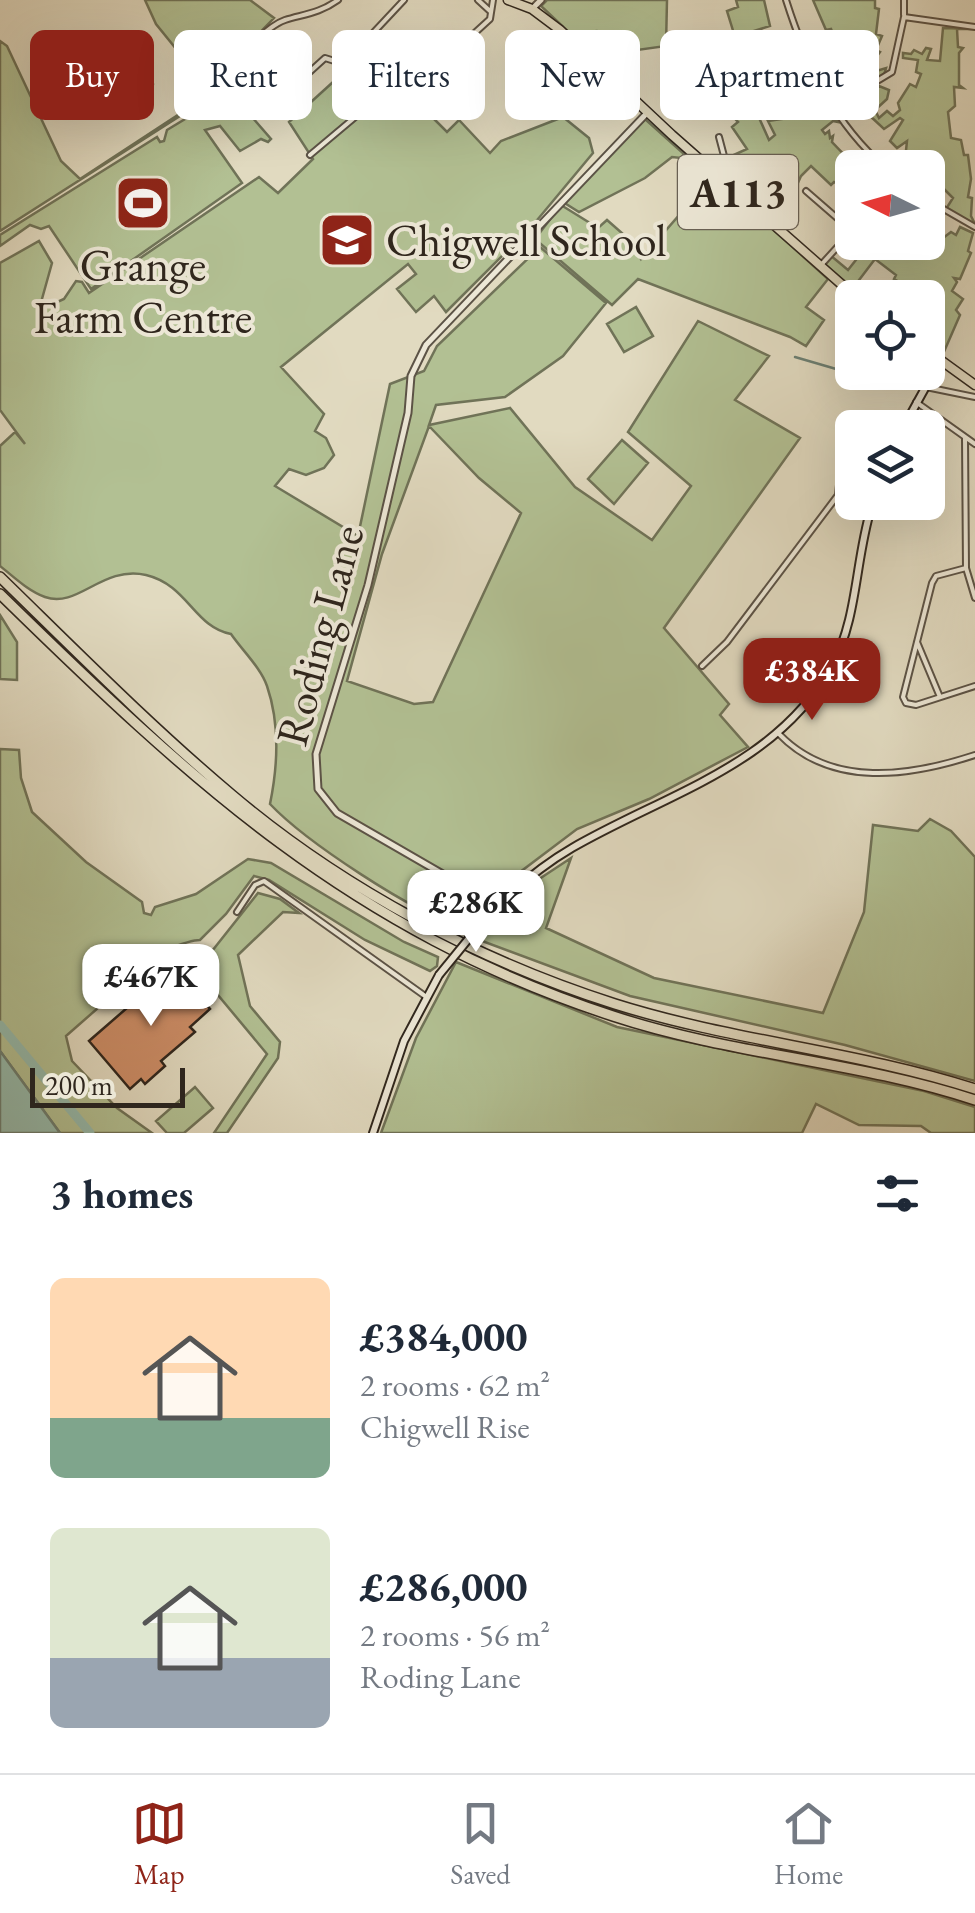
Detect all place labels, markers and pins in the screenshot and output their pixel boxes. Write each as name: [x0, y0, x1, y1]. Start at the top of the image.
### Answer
sports icon: Grange Farm Centre: [113, 173, 173, 233]
school or university icon: Chigwell School: [317, 210, 377, 270]
place label: Chigwell School: [386, 211, 667, 269]
place label: Grange Farm Centre: [34, 236, 252, 346]
pin: £384K: [742, 638, 882, 723]
pin: £286K: [406, 870, 546, 955]
pin: £467K: [81, 944, 221, 1029]

